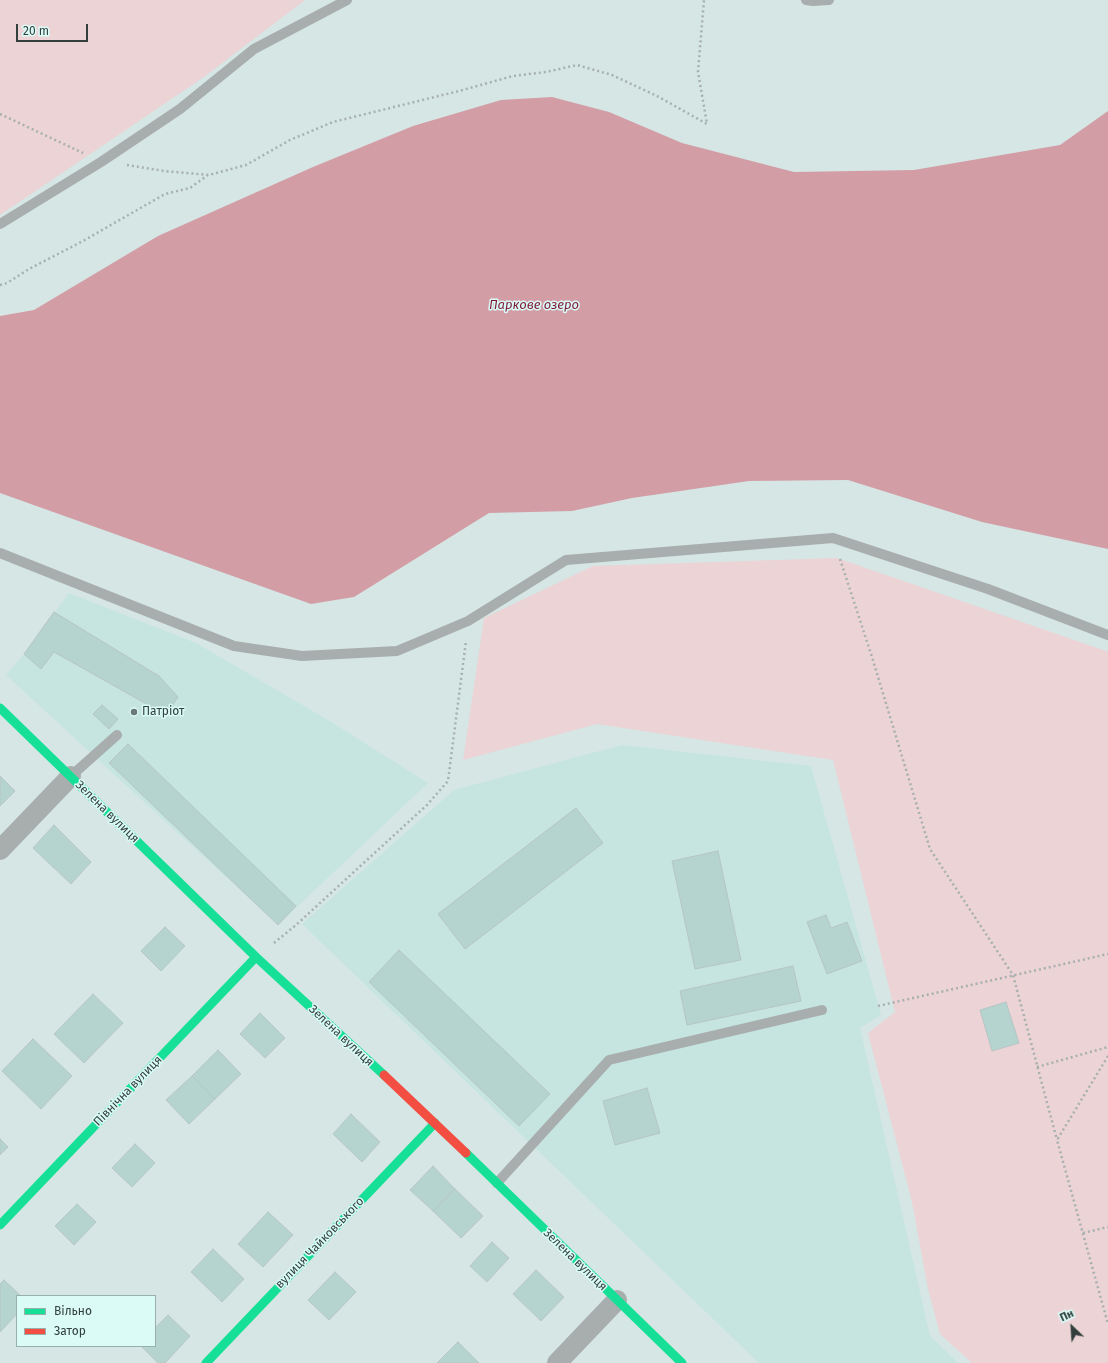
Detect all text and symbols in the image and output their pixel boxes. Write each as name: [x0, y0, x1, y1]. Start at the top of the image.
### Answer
scale bar: [18, 16, 90, 42]
text: 20 m: [23, 24, 49, 38]
water label: Паркове озеро: [489, 297, 579, 313]
place label: Патріот: [142, 705, 184, 719]
marker: Патріот: [129, 707, 139, 717]
street label: Зелена вулиця: [72, 778, 142, 846]
street label: Зелена вулиця: [306, 1002, 376, 1070]
street label: Північна вулиця: [91, 1053, 165, 1129]
street label: вулиця Чайковського: [273, 1194, 367, 1292]
street label: Зелена вулиця: [540, 1226, 610, 1294]
legend: [16, 1295, 156, 1347]
text: Вільно: [54, 1304, 92, 1318]
north arrow: [1052, 1307, 1092, 1347]
text: Пн: [1058, 1307, 1076, 1324]
text: Затор: [54, 1324, 86, 1338]

